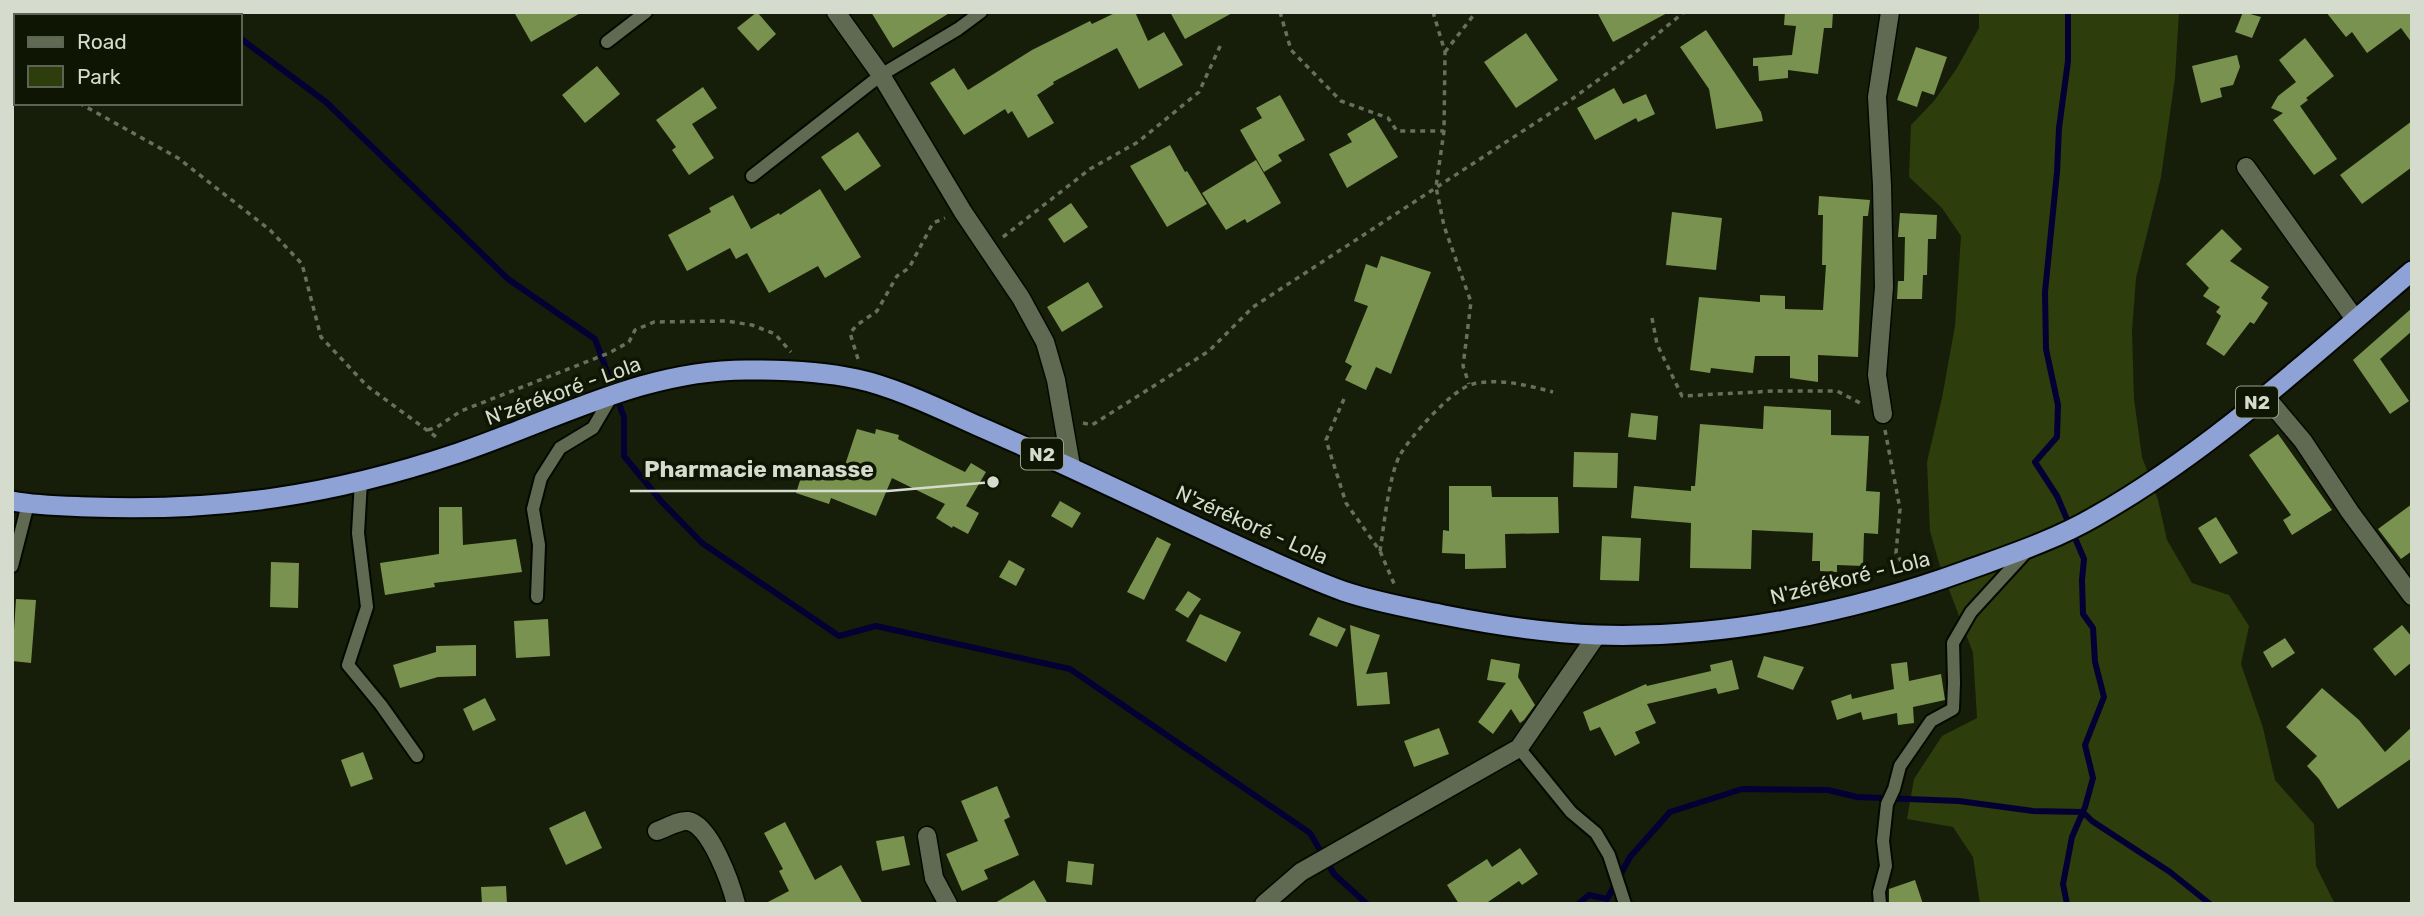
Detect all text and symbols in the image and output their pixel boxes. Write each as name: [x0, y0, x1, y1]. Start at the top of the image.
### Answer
legend: [14, 14, 242, 105]
text: Road: [77, 29, 127, 54]
text: Park: [77, 64, 121, 89]
street label: N'zérékoré - Lola: [482, 351, 644, 430]
road number: N2: [2236, 386, 2278, 418]
road number: N2: [1021, 438, 1063, 470]
callout: Pharmacie manasse: [630, 447, 888, 491]
text: Pharmacie manasse: [644, 455, 874, 483]
street label: N'zérékoré - Lola: [1172, 480, 1332, 569]
street label: N'zérékoré - Lola: [1767, 546, 1932, 609]

